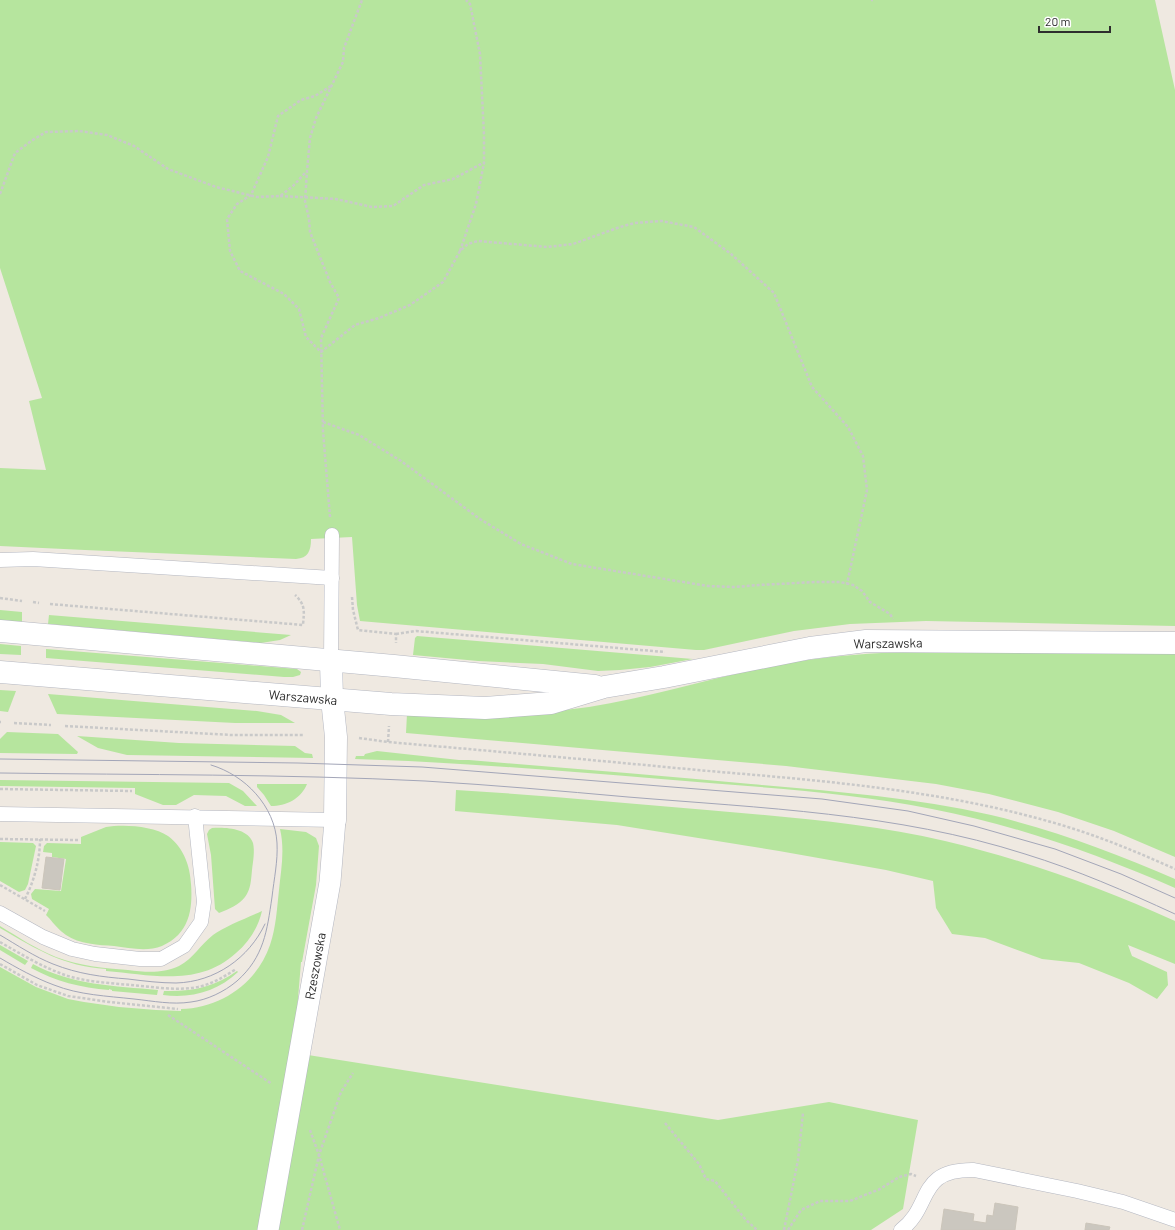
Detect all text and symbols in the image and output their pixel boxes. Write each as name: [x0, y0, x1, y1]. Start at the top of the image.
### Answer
scale bar: [1039, 8, 1110, 34]
text: 20 m: [1045, 14, 1071, 28]
street label: Warszawska: [853, 634, 923, 652]
street label: Warszawska: [268, 686, 338, 708]
street label: Rzeszowska: [301, 931, 329, 1001]

